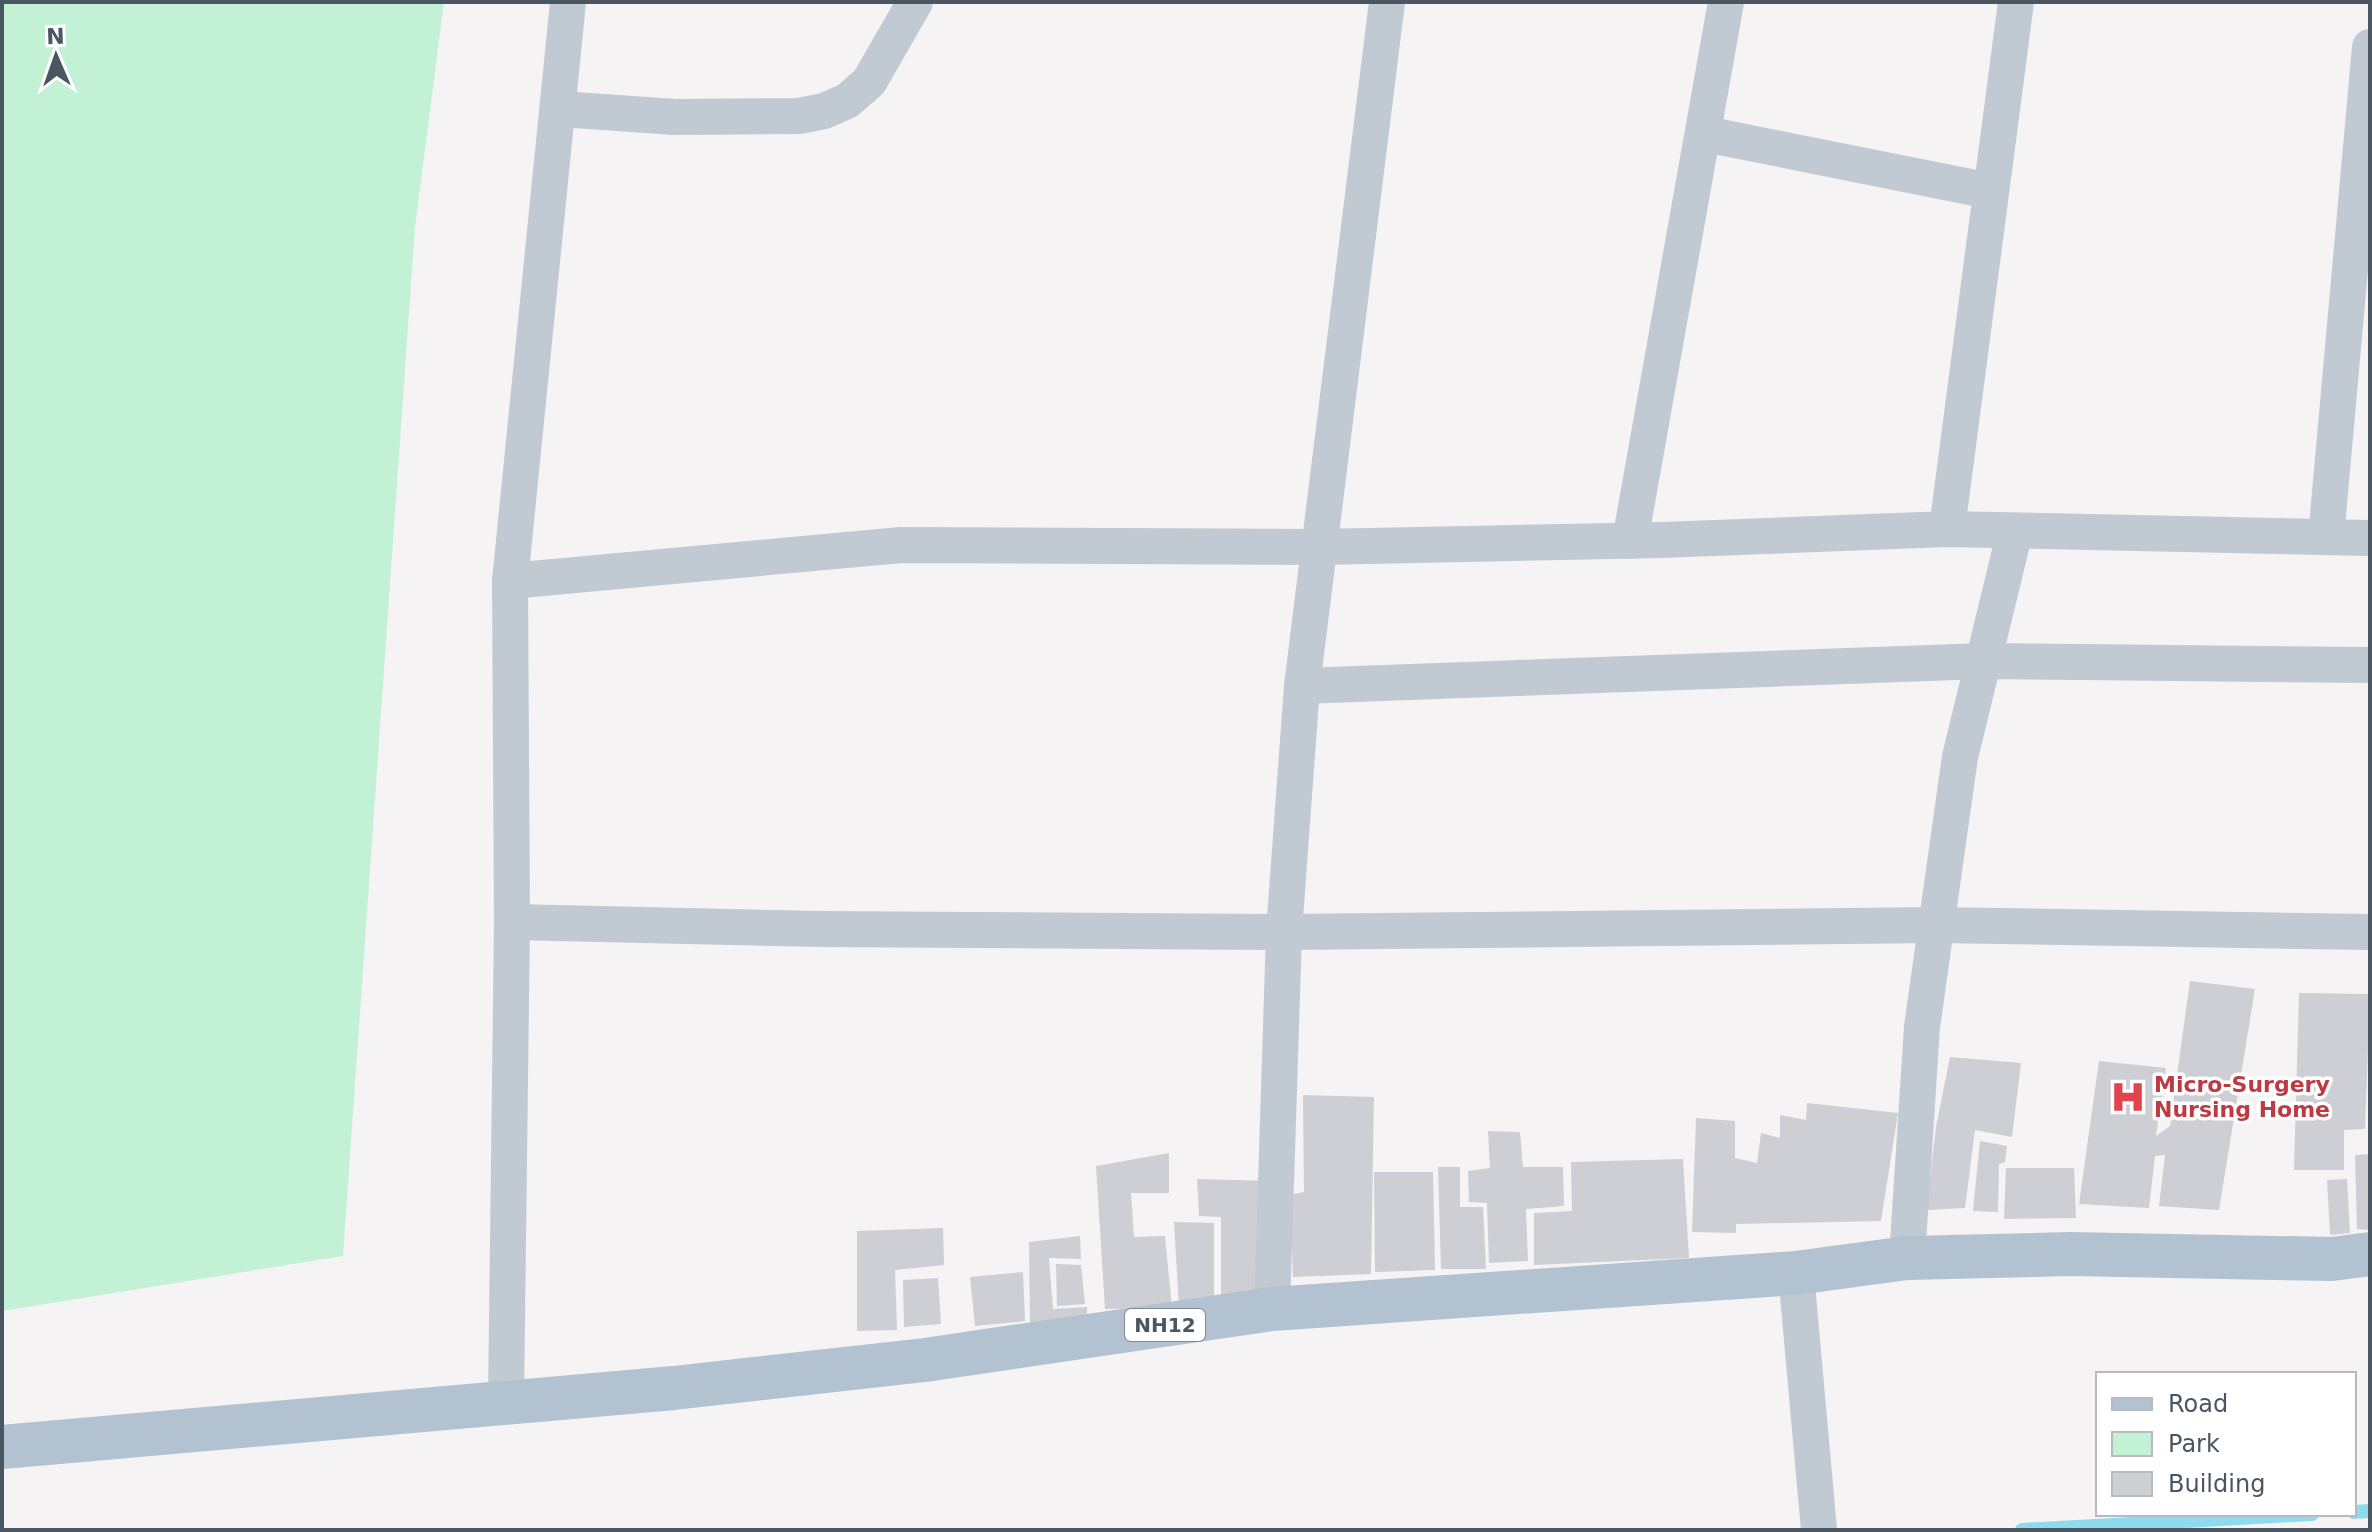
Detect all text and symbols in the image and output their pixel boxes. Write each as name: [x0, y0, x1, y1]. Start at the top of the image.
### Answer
north arrow: [16, 16, 96, 96]
text: N: [46, 24, 65, 49]
place label: Micro-Surgery Nursing Home: [2154, 1072, 2330, 1122]
hospital icon: Micro-Surgery Nursing Home: [2109, 1078, 2147, 1116]
road number: NH12: [1125, 1309, 1205, 1341]
legend: [2096, 1372, 2356, 1516]
text: Road: [2168, 1390, 2228, 1418]
text: Park: [2168, 1430, 2220, 1458]
text: Building: [2168, 1470, 2265, 1498]

